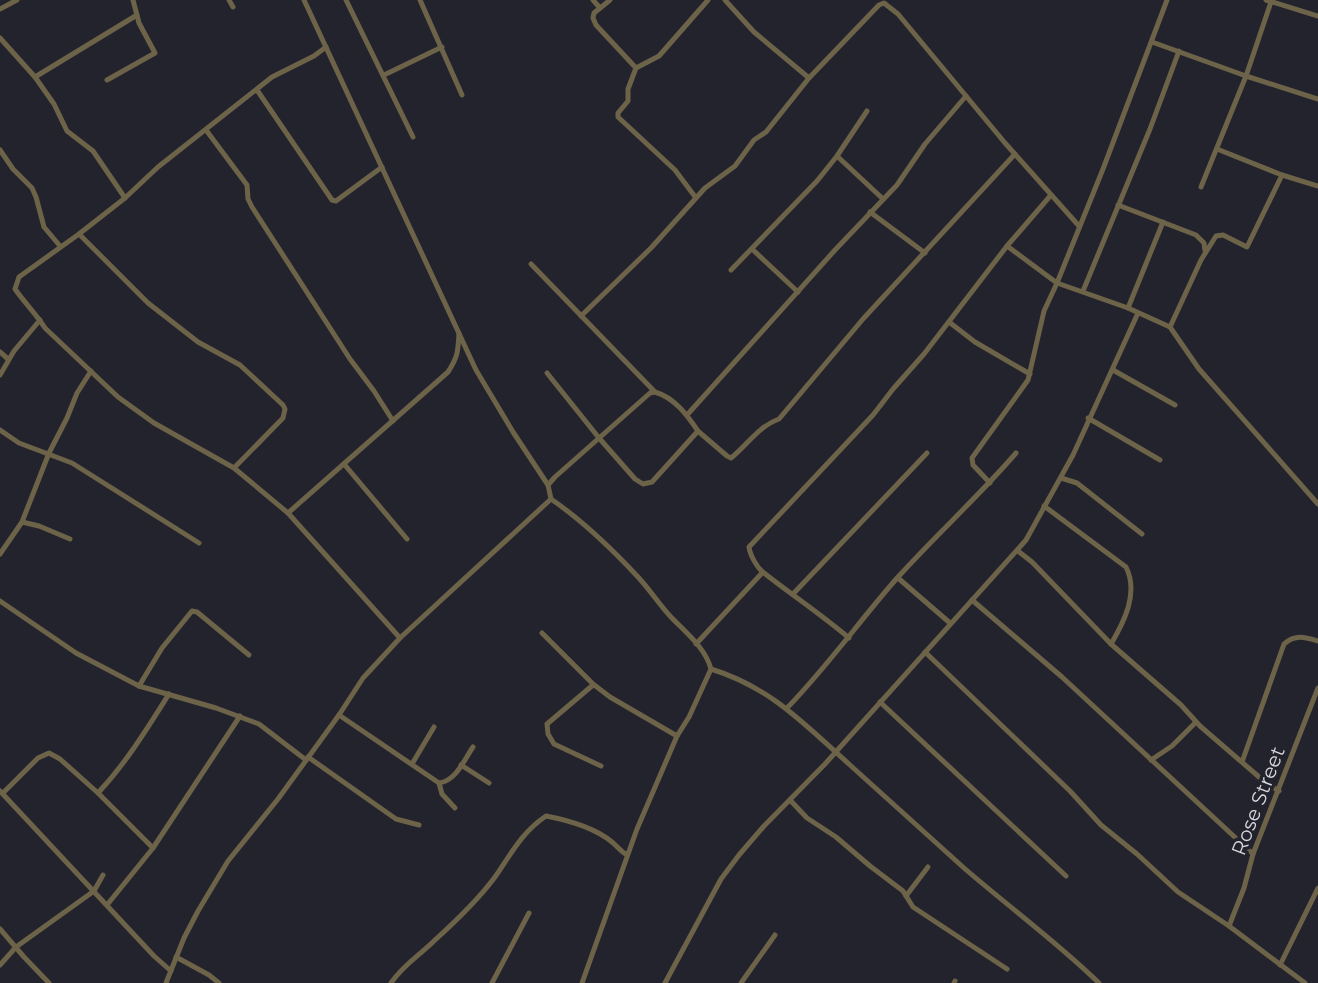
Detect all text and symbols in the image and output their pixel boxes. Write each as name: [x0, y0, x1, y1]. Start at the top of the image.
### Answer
street label: Rose Street: [1226, 743, 1290, 859]

